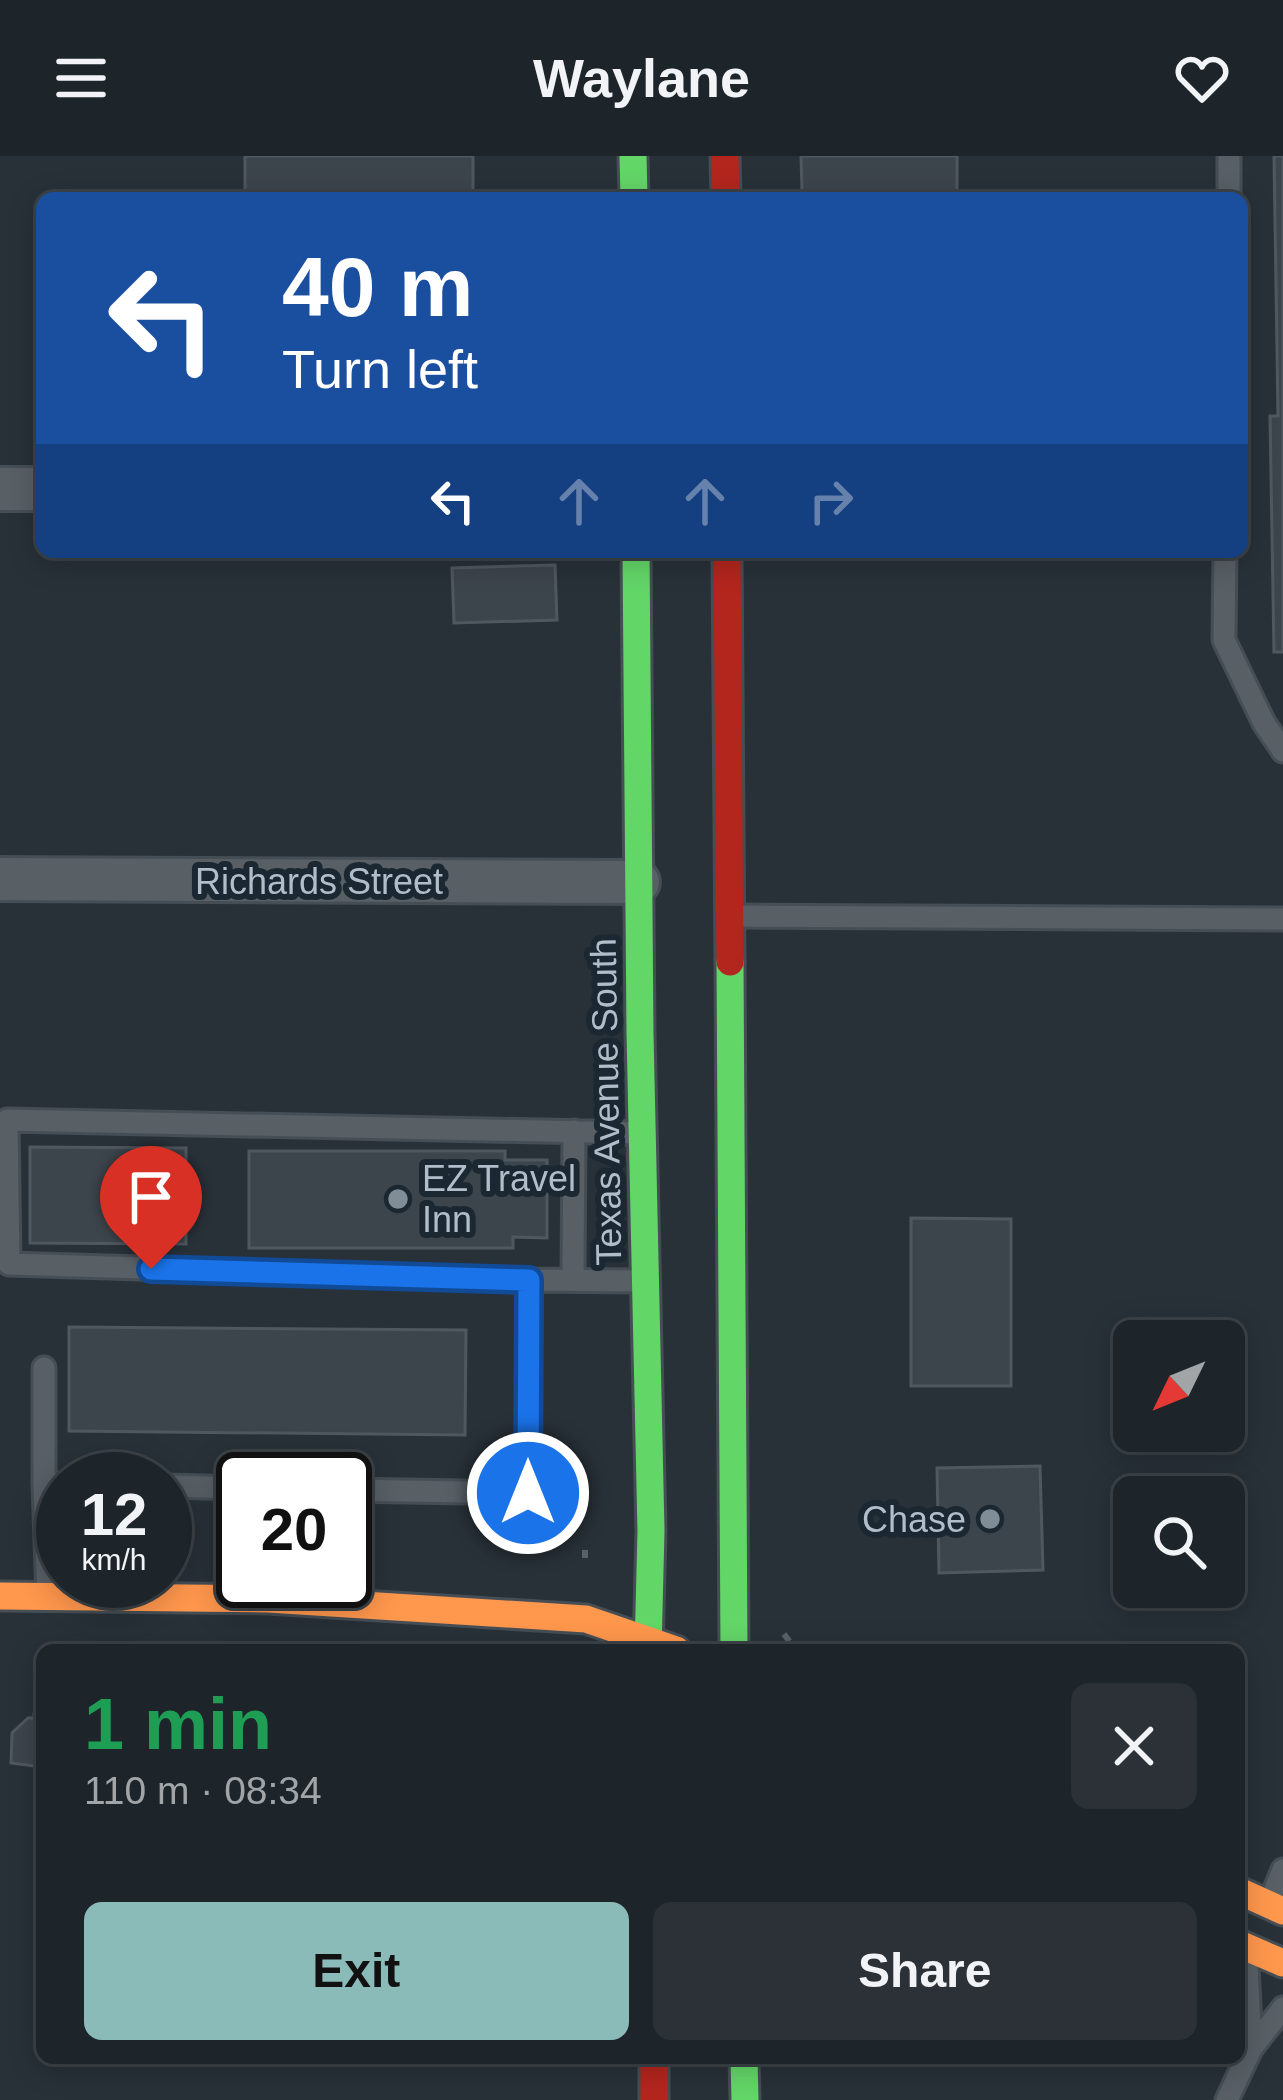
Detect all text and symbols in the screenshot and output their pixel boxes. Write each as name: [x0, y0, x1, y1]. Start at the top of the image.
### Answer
icon: menu: [48, 45, 114, 111]
icon: heart: [1169, 45, 1235, 111]
text: Waylane: [533, 48, 750, 108]
icon: left: [84, 240, 240, 396]
text: 40 m: [282, 240, 473, 334]
text: Turn left: [282, 339, 478, 399]
icon: left: [420, 468, 486, 534]
icon: ahead: [546, 468, 612, 534]
icon: ahead: [672, 468, 738, 534]
icon: right: [798, 468, 864, 534]
street label: Richards Street: [195, 861, 443, 902]
street label: Texas Avenue South: [583, 938, 629, 1266]
pin: [100, 1146, 202, 1269]
place label: EZ Travel Inn: [422, 1158, 576, 1240]
icon: arrive: [118, 1164, 184, 1230]
marker: EZ Travel Inn: [385, 1186, 411, 1212]
north arrow: [1113, 1320, 1245, 1452]
map controls: [1113, 1320, 1245, 1608]
position arrow: [465, 1430, 591, 1556]
speed limit sign: 20: [216, 1452, 372, 1608]
button: search: [1113, 1476, 1245, 1608]
text: 12: [81, 1481, 147, 1548]
place label: Chase: [862, 1499, 966, 1540]
marker: Chase: [977, 1506, 1003, 1532]
text: km/h: [81, 1543, 147, 1576]
button: close: [1071, 1683, 1197, 1809]
text: 1 min: [84, 1684, 272, 1764]
text: 110 m · 08:34: [84, 1769, 322, 1812]
button: Exit: [84, 1902, 629, 2040]
button: Share: [653, 1902, 1197, 2040]

